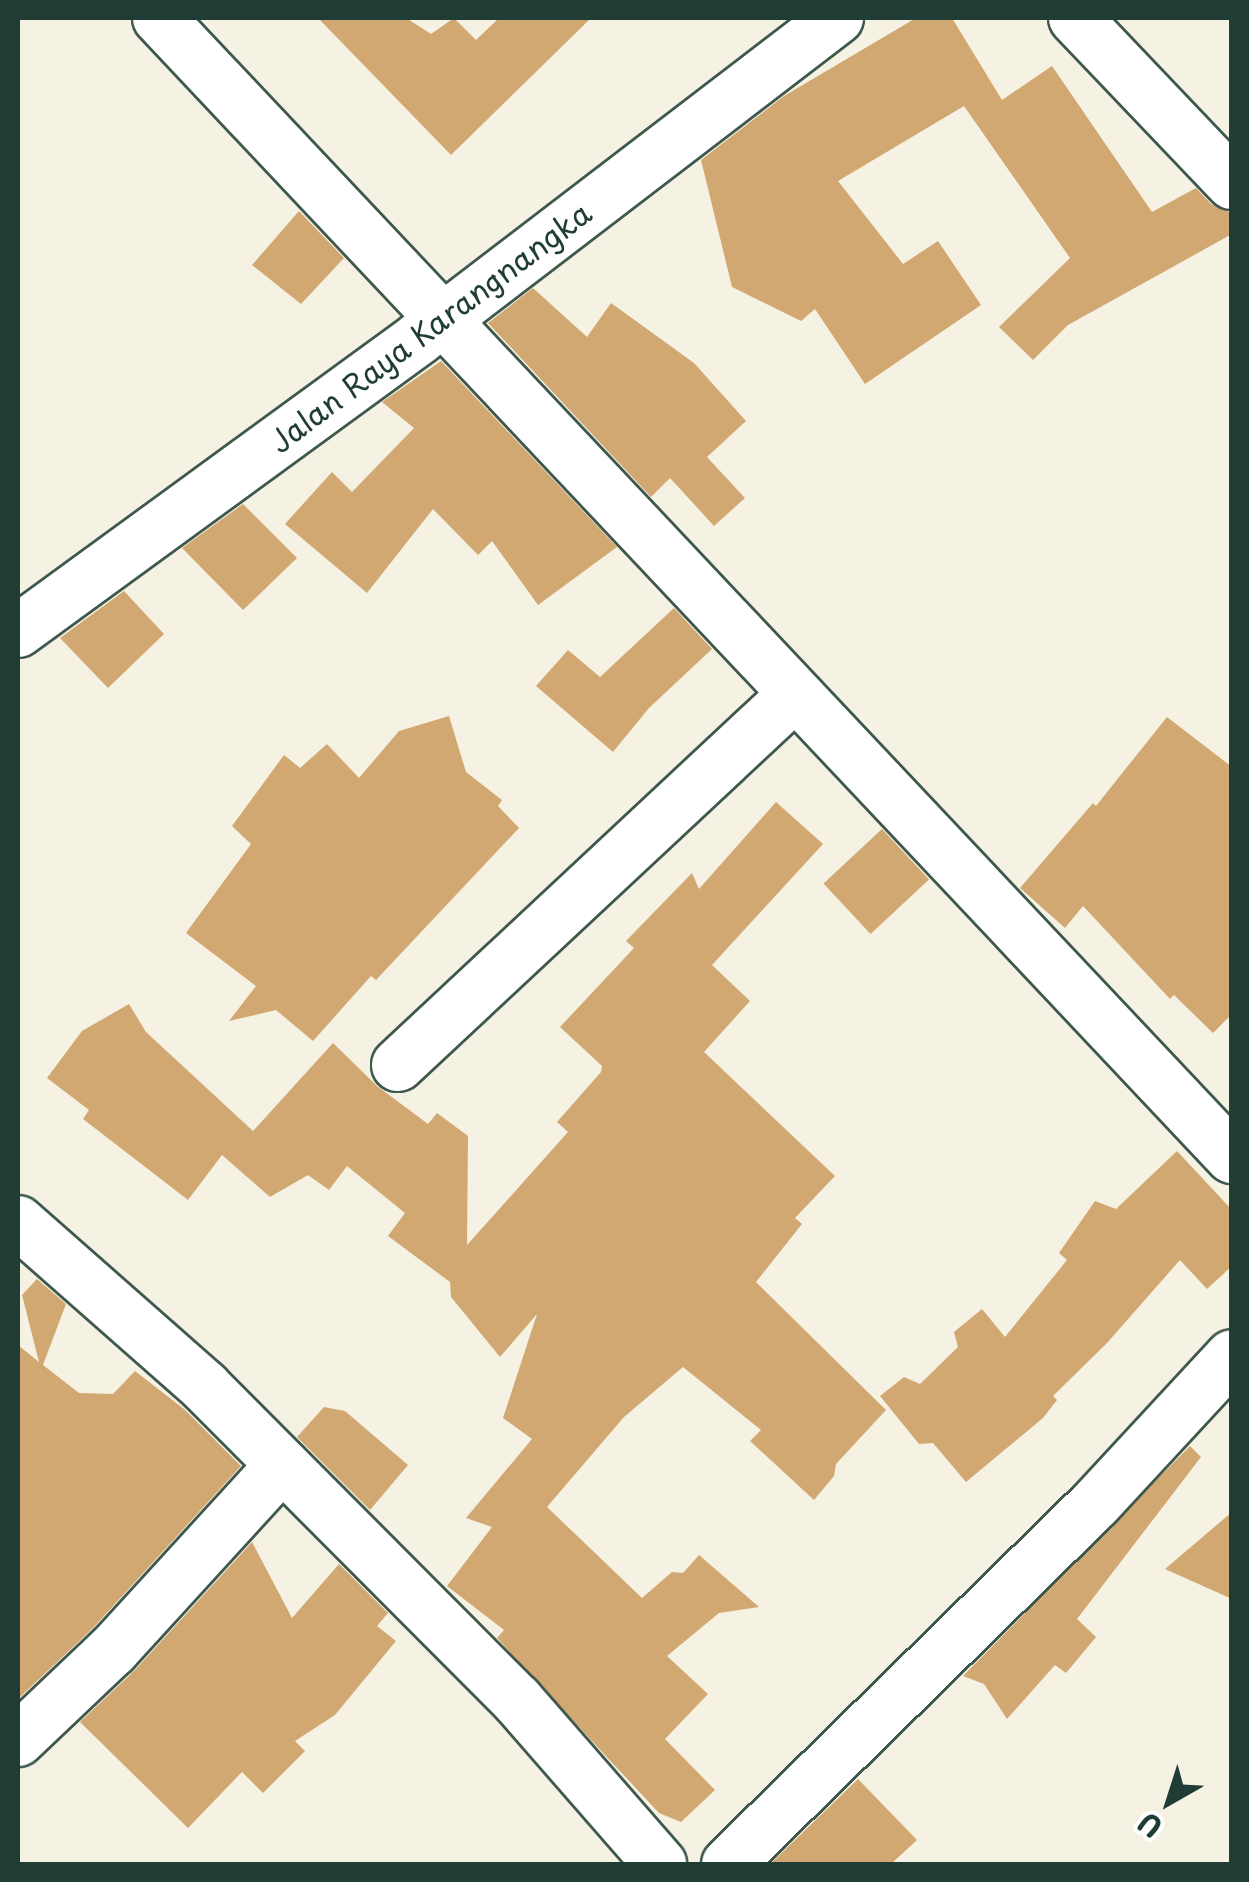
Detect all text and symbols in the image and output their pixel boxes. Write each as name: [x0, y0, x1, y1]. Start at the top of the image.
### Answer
street label: Jalan Raya Karangnangka: [263, 195, 597, 459]
north arrow: [1119, 1752, 1219, 1852]
text: U: [1128, 1802, 1172, 1849]

